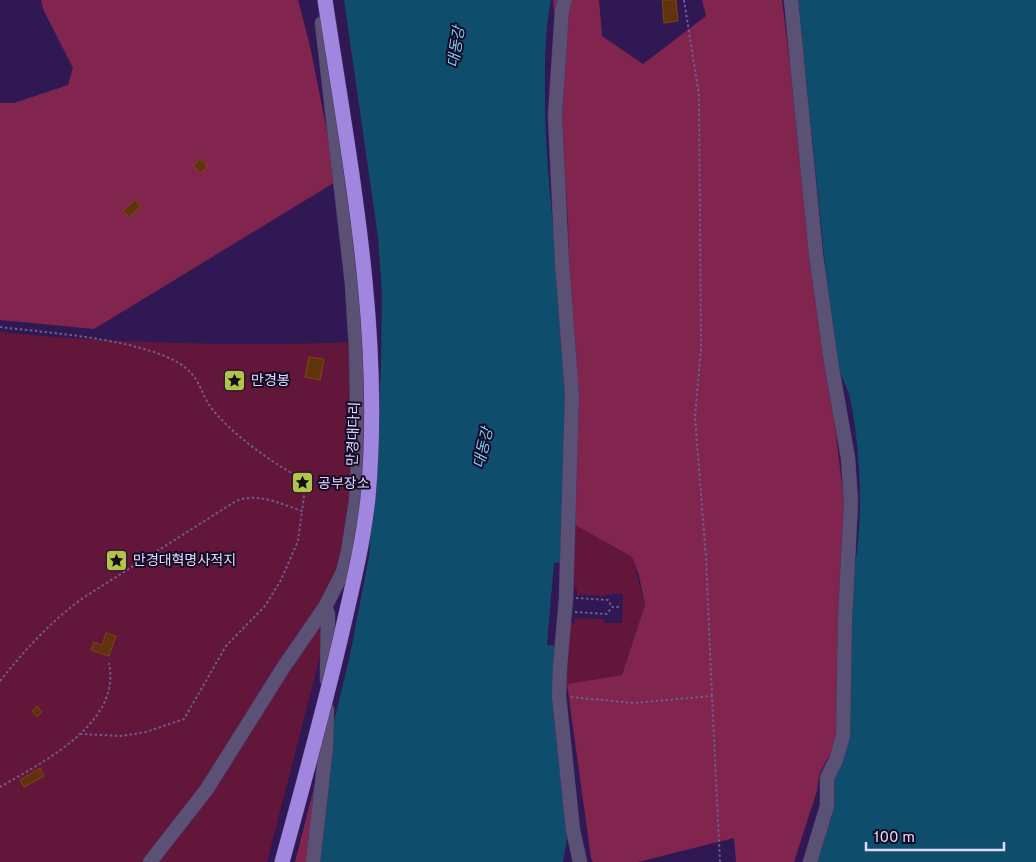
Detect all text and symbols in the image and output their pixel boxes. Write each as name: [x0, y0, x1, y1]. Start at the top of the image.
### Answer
water label: 대동강: [445, 23, 470, 69]
place icon: 만경봉: [223, 368, 247, 392]
place label: 만경봉: [251, 373, 290, 390]
street label: 만경대다리: [345, 402, 364, 467]
water label: 대동강: [471, 424, 499, 471]
place icon: 공부장소: [290, 471, 314, 495]
place label: 공부장소: [318, 476, 370, 493]
place icon: 만경대혁명사적지: [105, 548, 129, 572]
place label: 만경대혁명사적지: [133, 553, 236, 570]
scale bar: [866, 820, 1004, 852]
text: 100 m: [874, 829, 915, 848]

